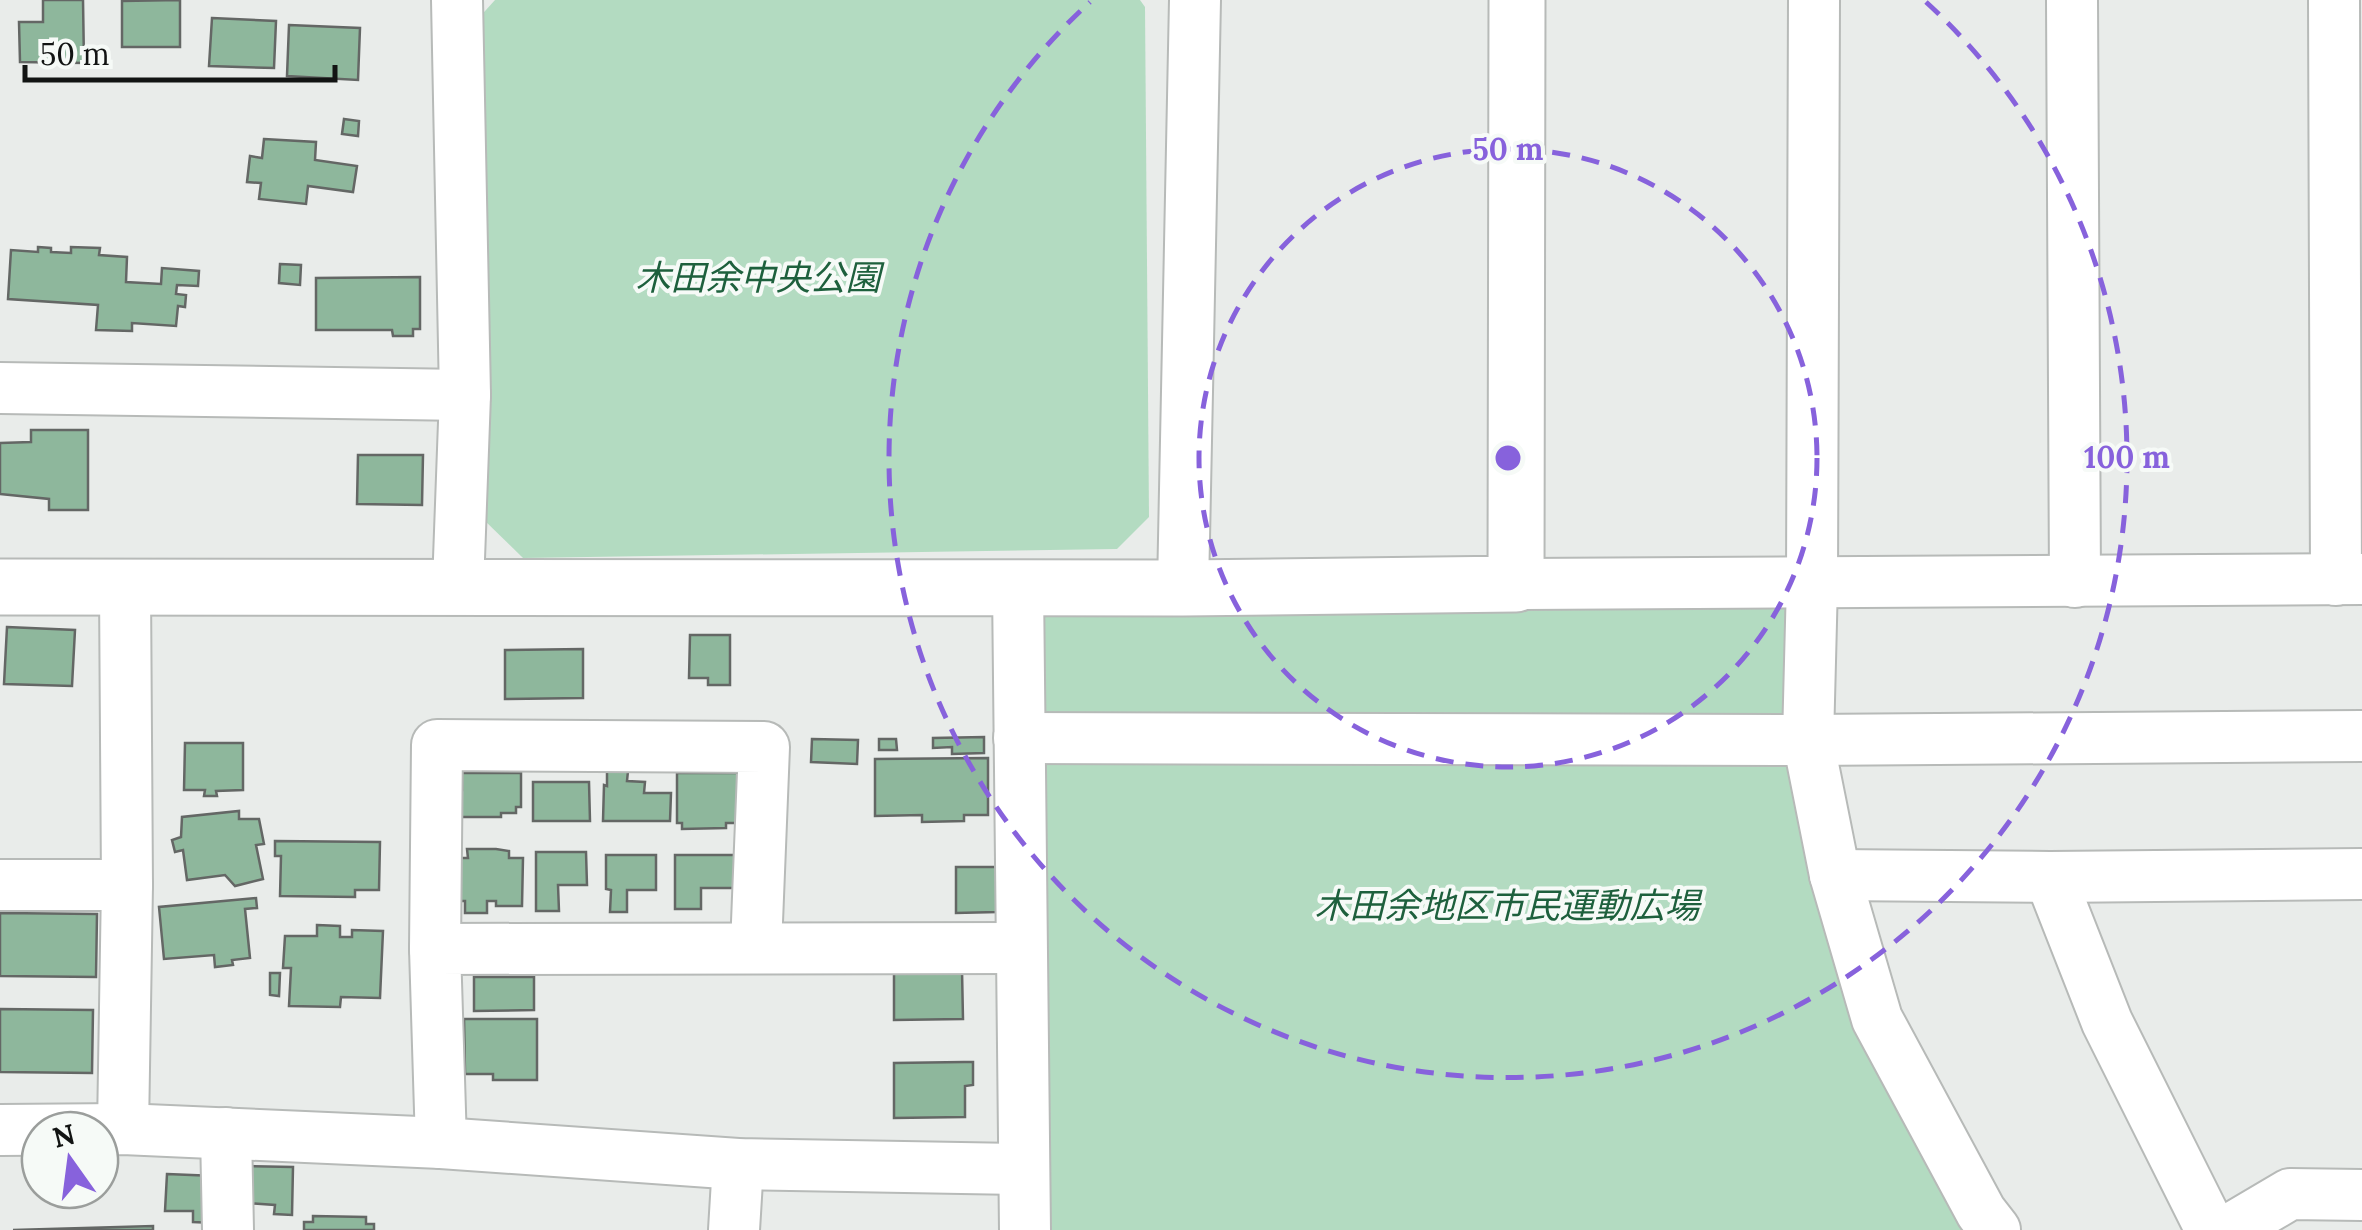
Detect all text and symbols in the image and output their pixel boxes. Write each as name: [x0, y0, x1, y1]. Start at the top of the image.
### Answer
scale bar: [25, 20, 335, 82]
text: 50 m: [40, 35, 110, 73]
text: 50 m: [1473, 130, 1544, 168]
park label: 木田余中央公園: [635, 255, 885, 300]
text: 100 m: [2084, 438, 2170, 476]
centre of rings: [1490, 440, 1526, 476]
park label: 木田余地区市民運動広場: [1314, 883, 1703, 928]
north arrow: [20, 1110, 120, 1210]
text: N: [49, 1116, 79, 1156]

